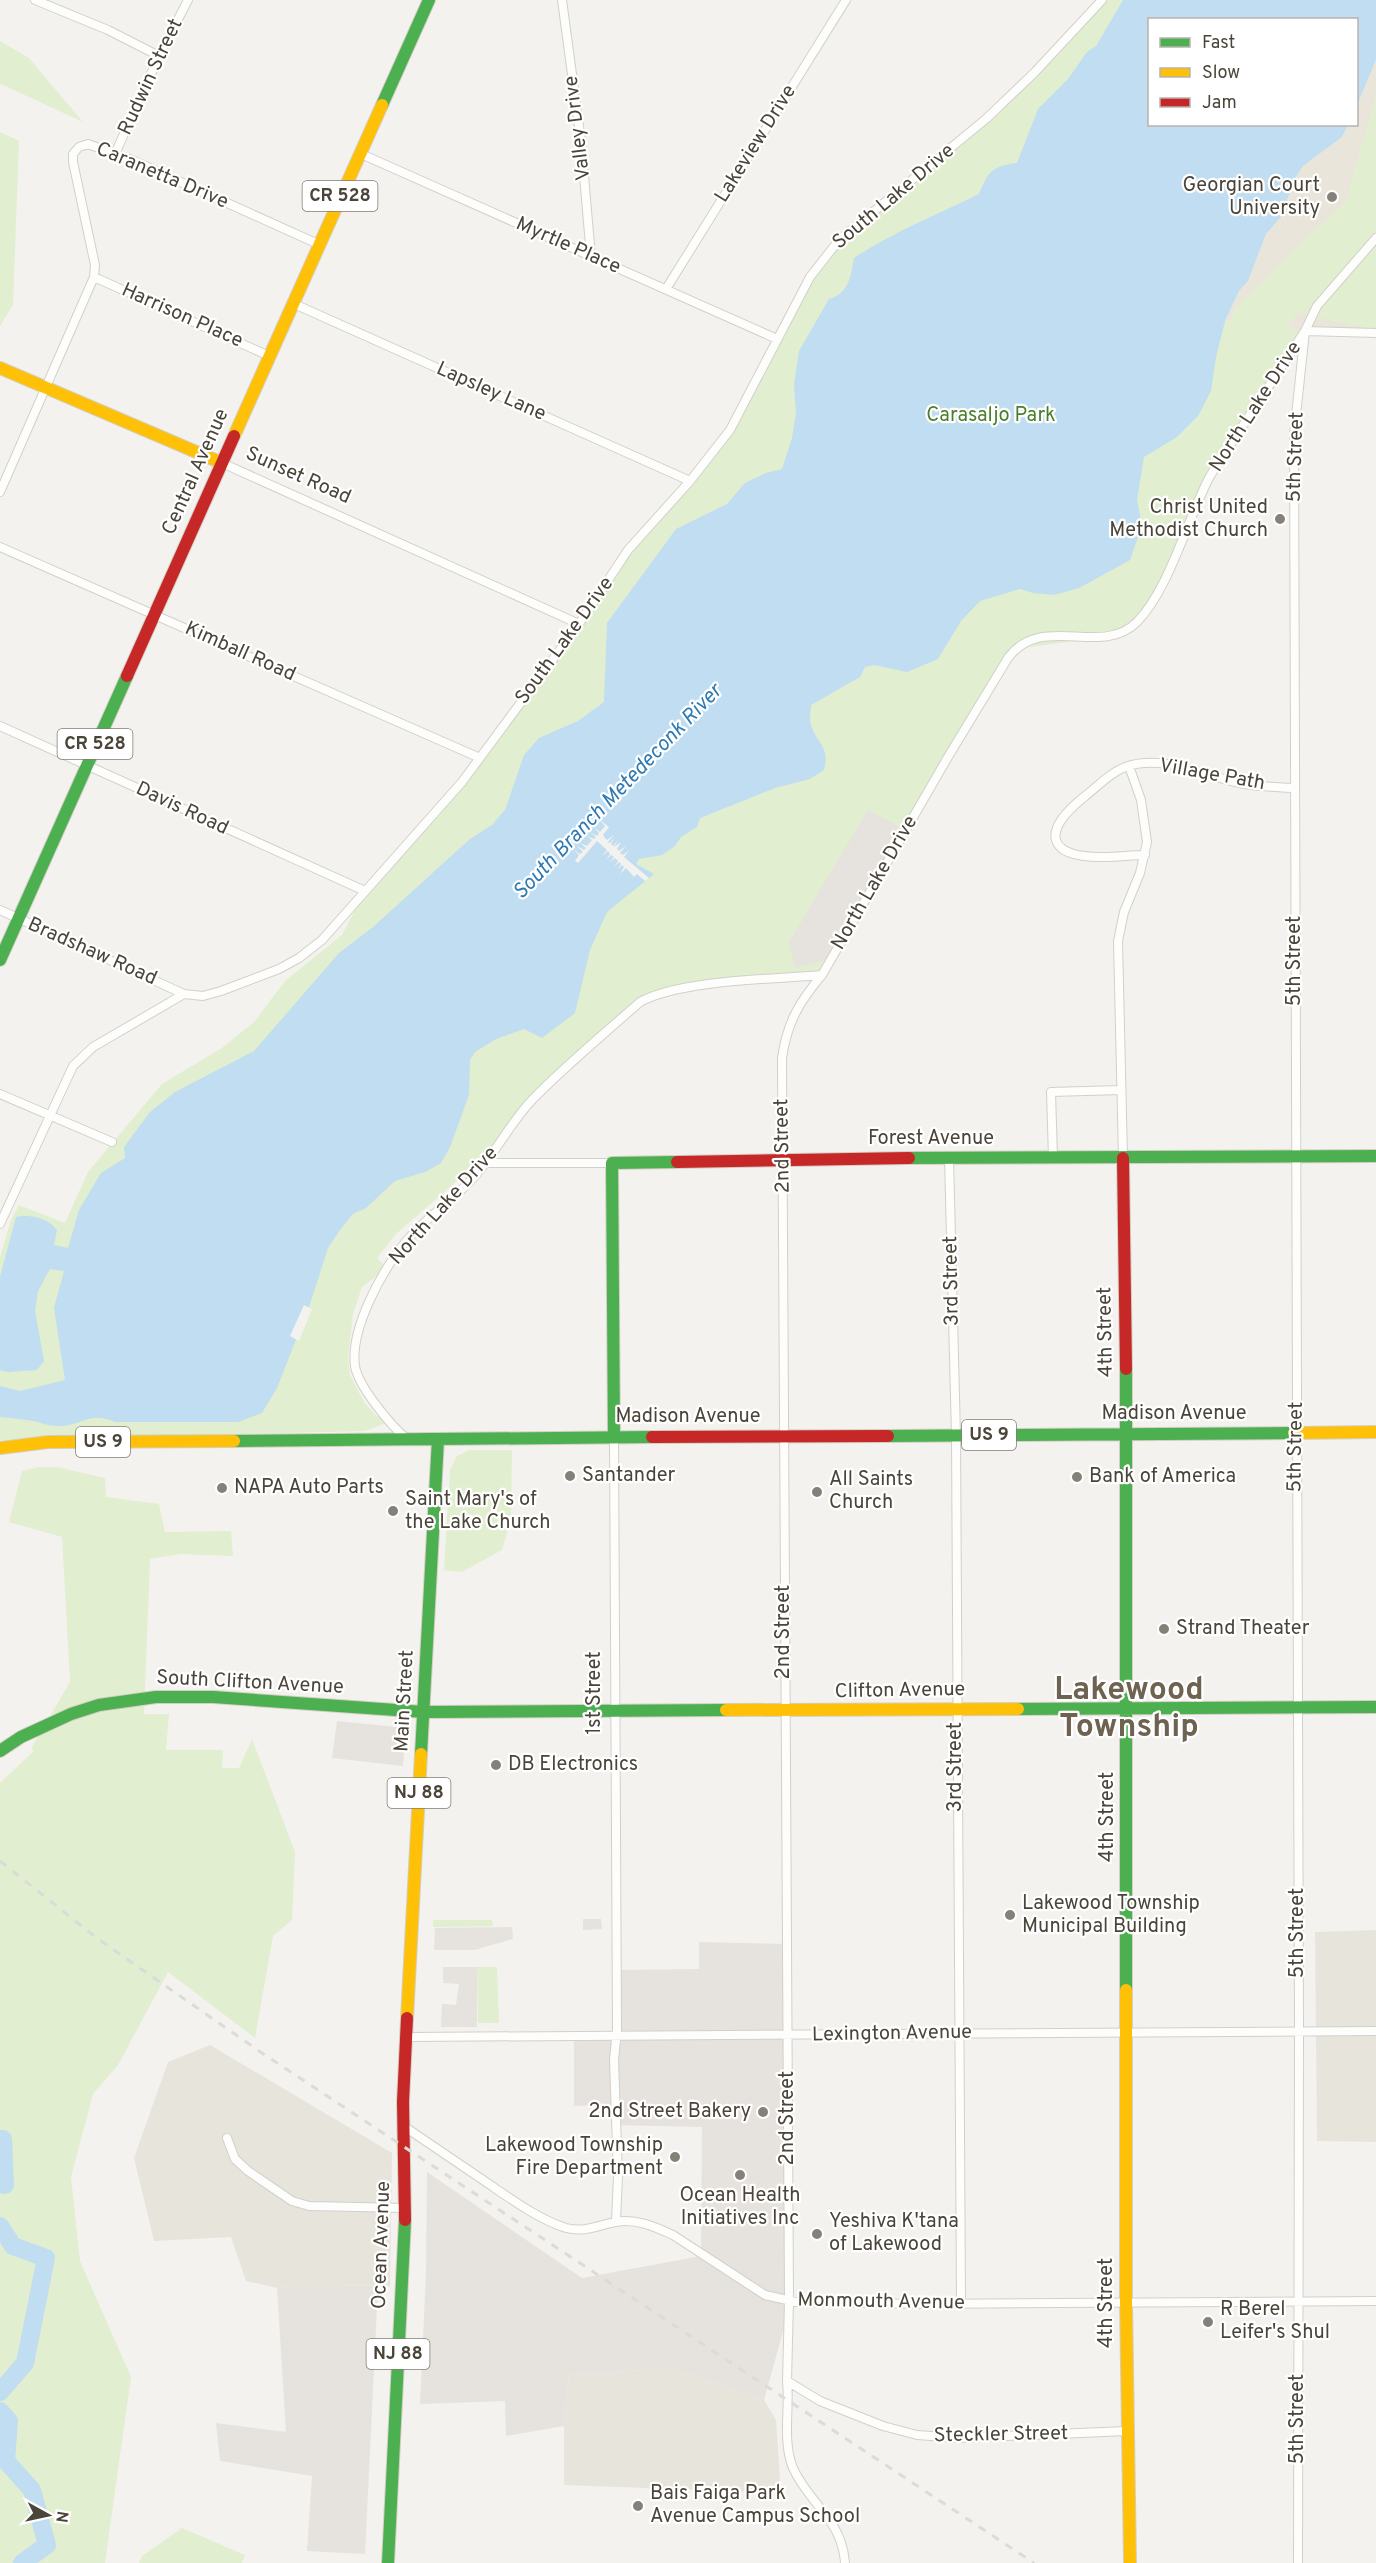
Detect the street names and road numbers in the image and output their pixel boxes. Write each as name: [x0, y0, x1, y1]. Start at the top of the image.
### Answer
street label: Rudwin Street: [113, 14, 189, 140]
street label: Valley Drive: [559, 74, 597, 182]
street label: Lakeview Drive: [709, 80, 803, 208]
street label: Caranetta Drive: [92, 136, 232, 216]
street label: South Lake Drive: [828, 138, 960, 256]
road number: CR 528: [302, 181, 378, 211]
street label: Myrtle Place: [511, 211, 625, 281]
street label: Harrison Place: [117, 278, 247, 354]
street label: North Lake Drive: [1204, 337, 1308, 477]
street label: Lapsley Lane: [432, 356, 550, 428]
street label: Central Avenue: [157, 405, 235, 539]
street label: 5th Street: [1281, 411, 1311, 503]
street label: Sunset Road: [241, 441, 355, 511]
street label: South Lake Drive: [510, 572, 620, 710]
street label: Kimball Road: [180, 616, 300, 688]
road number: CR 528: [58, 729, 132, 759]
street label: Village Path: [1157, 753, 1267, 797]
street label: Davis Road: [131, 776, 233, 842]
street label: North Lake Drive: [826, 811, 924, 955]
street label: Bradshaw Road: [23, 912, 161, 992]
street label: 5th Street: [1282, 916, 1308, 1006]
street label: 2nd Street: [769, 1098, 797, 1194]
street label: Forest Avenue: [868, 1126, 994, 1152]
street label: North Lake Drive: [384, 1141, 504, 1271]
street label: 3rd Street: [938, 1236, 966, 1326]
street label: 4th Street: [1092, 1286, 1120, 1378]
street label: Madison Avenue: [1102, 1401, 1246, 1427]
street label: 5th Street: [1282, 1401, 1310, 1493]
street label: Madison Avenue: [616, 1404, 760, 1430]
road number: US 9: [962, 1420, 1016, 1450]
road number: US 9: [76, 1427, 130, 1457]
street label: 2nd Street: [771, 1585, 797, 1679]
street label: Main Street: [389, 1649, 421, 1753]
street label: 1st Street: [582, 1651, 608, 1735]
street label: South Clifton Avenue: [156, 1665, 344, 1701]
street label: Clifton Avenue: [835, 1677, 965, 1705]
street label: 3rd Street: [943, 1722, 969, 1812]
street label: 4th Street: [1095, 1772, 1121, 1862]
road number: NJ 88: [388, 1778, 450, 1808]
street label: 5th Street: [1285, 1888, 1311, 1978]
street label: Lexington Avenue: [812, 2020, 972, 2048]
street label: 2nd Street: [775, 2071, 801, 2165]
street label: Ocean Avenue: [367, 2181, 397, 2309]
street label: 4th Street: [1094, 2258, 1120, 2348]
street label: Monmouth Avenue: [797, 2288, 965, 2316]
road number: NJ 88: [366, 2339, 430, 2369]
street label: 5th Street: [1285, 2374, 1311, 2464]
street label: Steckler Street: [933, 2421, 1069, 2449]

